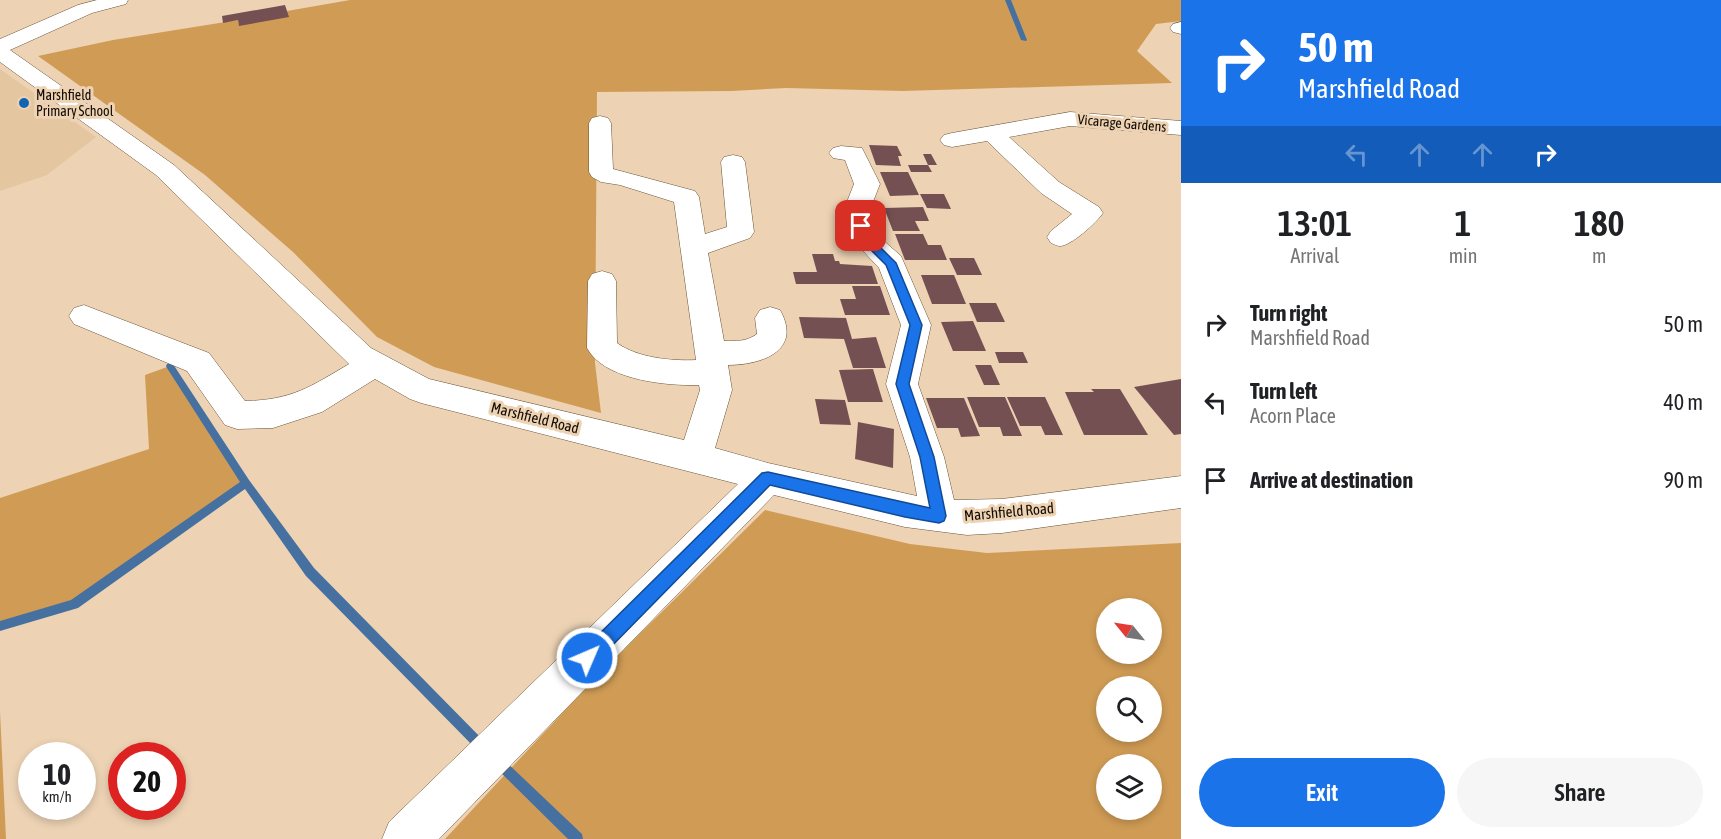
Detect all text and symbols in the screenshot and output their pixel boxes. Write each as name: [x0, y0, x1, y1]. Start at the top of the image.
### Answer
text: 50 m: [1298, 23, 1373, 71]
icon: right: [1199, 24, 1277, 102]
text: Marshfield Road: [1298, 73, 1460, 104]
place label: Marshfield Primary School: [36, 87, 114, 119]
marker: Marshfield Primary School: [17, 96, 31, 110]
street label: Vicarage Gardens: [1077, 111, 1167, 135]
icon: left: [1340, 138, 1373, 171]
icon: ahead: [1403, 138, 1436, 171]
icon: ahead: [1466, 138, 1499, 171]
icon: right: [1529, 138, 1562, 171]
pin: [835, 200, 886, 251]
text: 13:01: [1277, 202, 1352, 244]
text: 1: [1455, 202, 1471, 244]
text: 180: [1574, 202, 1625, 244]
icon: arrive: [844, 209, 877, 242]
text: Arrival: [1290, 244, 1339, 267]
text: min: [1449, 244, 1477, 267]
text: m: [1592, 244, 1606, 267]
text: Turn right: [1250, 300, 1327, 326]
icon: right: [1199, 308, 1232, 341]
text: 50 m: [1663, 311, 1703, 337]
text: Marshfield Road: [1250, 326, 1370, 349]
text: Turn left: [1250, 378, 1317, 404]
icon: left: [1199, 386, 1232, 419]
text: 40 m: [1663, 389, 1703, 415]
street label: Marshfield Road: [489, 398, 581, 437]
text: Acorn Place: [1250, 404, 1336, 427]
icon: arrive: [1199, 464, 1232, 497]
text: Arrive at destination: [1250, 467, 1413, 493]
text: 90 m: [1663, 467, 1703, 493]
street label: Marshfield Road: [963, 499, 1055, 524]
north arrow: [1096, 598, 1162, 664]
map controls: [1096, 598, 1162, 820]
position arrow: [555, 626, 619, 690]
button: search: [1096, 676, 1162, 742]
speed limit sign: 20: [108, 742, 186, 820]
button: layers: [1096, 754, 1162, 820]
text: 10: [43, 757, 71, 791]
button: Exit: [1199, 758, 1445, 827]
button: Share: [1457, 758, 1703, 827]
text: km/h: [42, 788, 72, 805]

